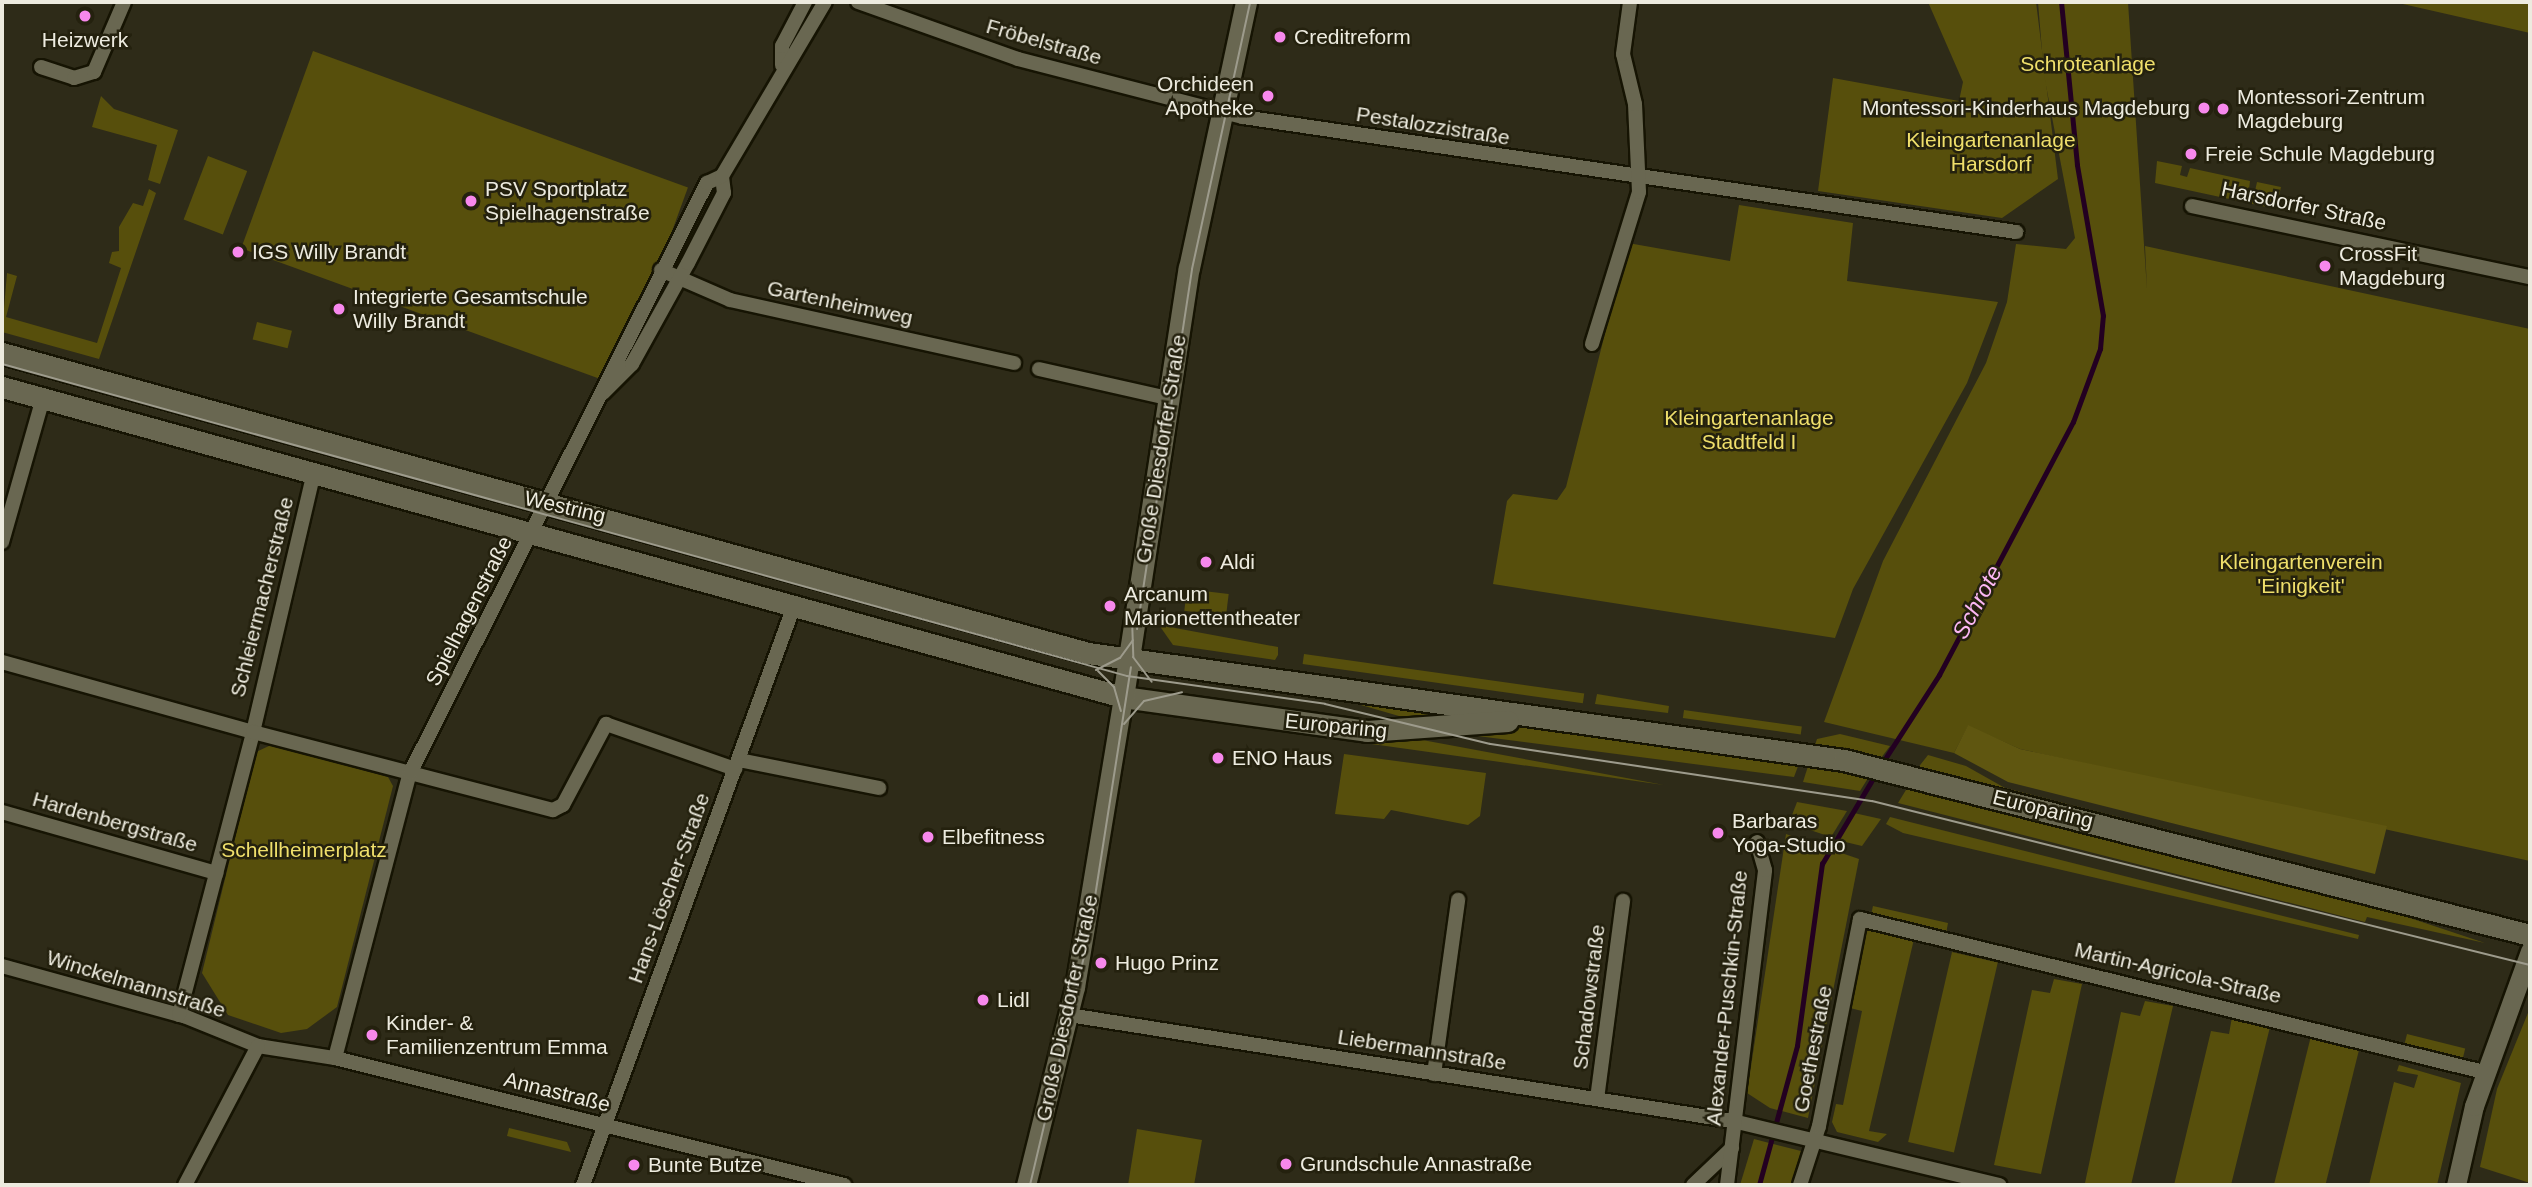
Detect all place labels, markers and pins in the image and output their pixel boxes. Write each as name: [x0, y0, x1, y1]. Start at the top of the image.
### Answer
marker: Heizwerk: [77, 8, 93, 24]
place label: Creditreform: [1294, 24, 1411, 50]
place label: Heizwerk: [42, 27, 128, 53]
marker: Creditreform: [1272, 29, 1288, 45]
place label: Orchideen Apotheke: [1157, 71, 1254, 121]
place label: Montessori-Zentrum Magdeburg: [2237, 84, 2425, 134]
marker: Orchideen Apotheke: [1260, 88, 1276, 104]
place label: Montessori-Kinderhaus Magdeburg: [1862, 95, 2190, 121]
marker: Montessori-Kinderhaus Magdeburg: [2196, 100, 2212, 116]
marker: Montessori-Zentrum Magdeburg: [2215, 101, 2231, 117]
place label: Freie Schule Magdeburg: [2205, 141, 2435, 167]
marker: Freie Schule Magdeburg: [2183, 146, 2199, 162]
place label: PSV Sportplatz Spielhagenstraße: [485, 176, 650, 226]
marker: PSV Sportplatz Spielhagenstraße: [463, 193, 479, 209]
place label: IGS Willy Brandt: [252, 239, 406, 265]
place label: CrossFit Magdeburg: [2339, 241, 2445, 291]
marker: IGS Willy Brandt: [230, 244, 246, 260]
marker: CrossFit Magdeburg: [2317, 258, 2333, 274]
place label: Integrierte Gesamtschule Willy Brandt: [353, 284, 588, 334]
marker: Integrierte Gesamtschule Willy Brandt: [331, 301, 347, 317]
place label: Aldi: [1220, 549, 1255, 575]
marker: Aldi: [1198, 554, 1214, 570]
place label: Arcanum Marionettentheater: [1124, 581, 1300, 631]
marker: Arcanum Marionettentheater: [1102, 598, 1118, 614]
place label: ENO Haus: [1232, 745, 1332, 771]
marker: ENO Haus: [1210, 750, 1226, 766]
place label: Barbaras Yoga-Studio: [1732, 808, 1846, 858]
place label: Elbefitness: [942, 824, 1045, 850]
marker: Barbaras Yoga-Studio: [1710, 825, 1726, 841]
marker: Elbefitness: [920, 829, 936, 845]
place label: Hugo Prinz: [1115, 950, 1219, 976]
marker: Hugo Prinz: [1093, 955, 1109, 971]
place label: Lidl: [997, 987, 1030, 1013]
marker: Lidl: [975, 992, 991, 1008]
place label: Kinder- & Familienzentrum Emma: [386, 1010, 608, 1060]
marker: Kinder- & Familienzentrum Emma: [364, 1027, 380, 1043]
place label: Grundschule Annastraße: [1300, 1151, 1533, 1177]
place label: Bunte Butze: [648, 1152, 762, 1178]
marker: Grundschule Annastraße: [1278, 1156, 1294, 1172]
marker: Bunte Butze: [626, 1157, 642, 1173]

